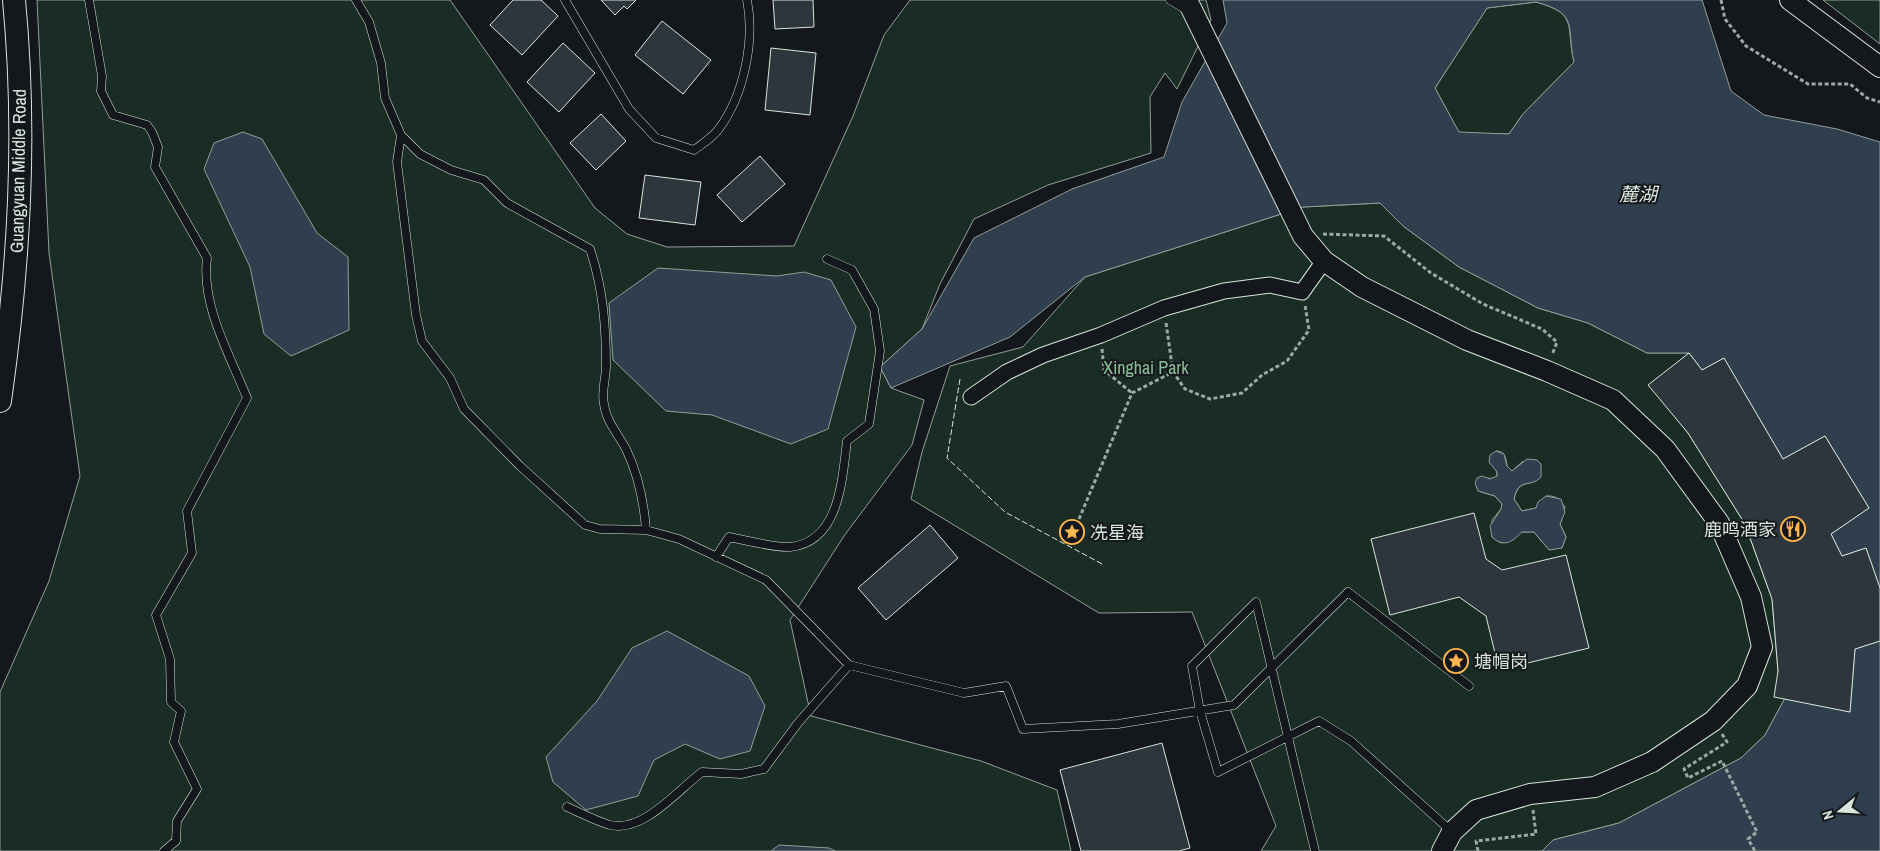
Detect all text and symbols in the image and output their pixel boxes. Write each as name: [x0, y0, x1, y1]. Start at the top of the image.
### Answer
street label: Guangyuan Middle Road: [4, 89, 32, 253]
water label: 麓湖: [1619, 181, 1660, 207]
park label: Xinghai Park: [1103, 355, 1189, 380]
restaurant icon: 鹿鸣酒家: [1780, 516, 1806, 542]
place label: 鹿鸣酒家: [1704, 517, 1776, 542]
place icon: 冼星海: [1059, 519, 1085, 545]
place label: 冼星海: [1090, 520, 1144, 545]
place icon: 塘帽岗: [1443, 648, 1469, 674]
place label: 塘帽岗: [1474, 649, 1528, 674]
north arrow: [1815, 786, 1865, 836]
text: N: [1818, 808, 1837, 822]

